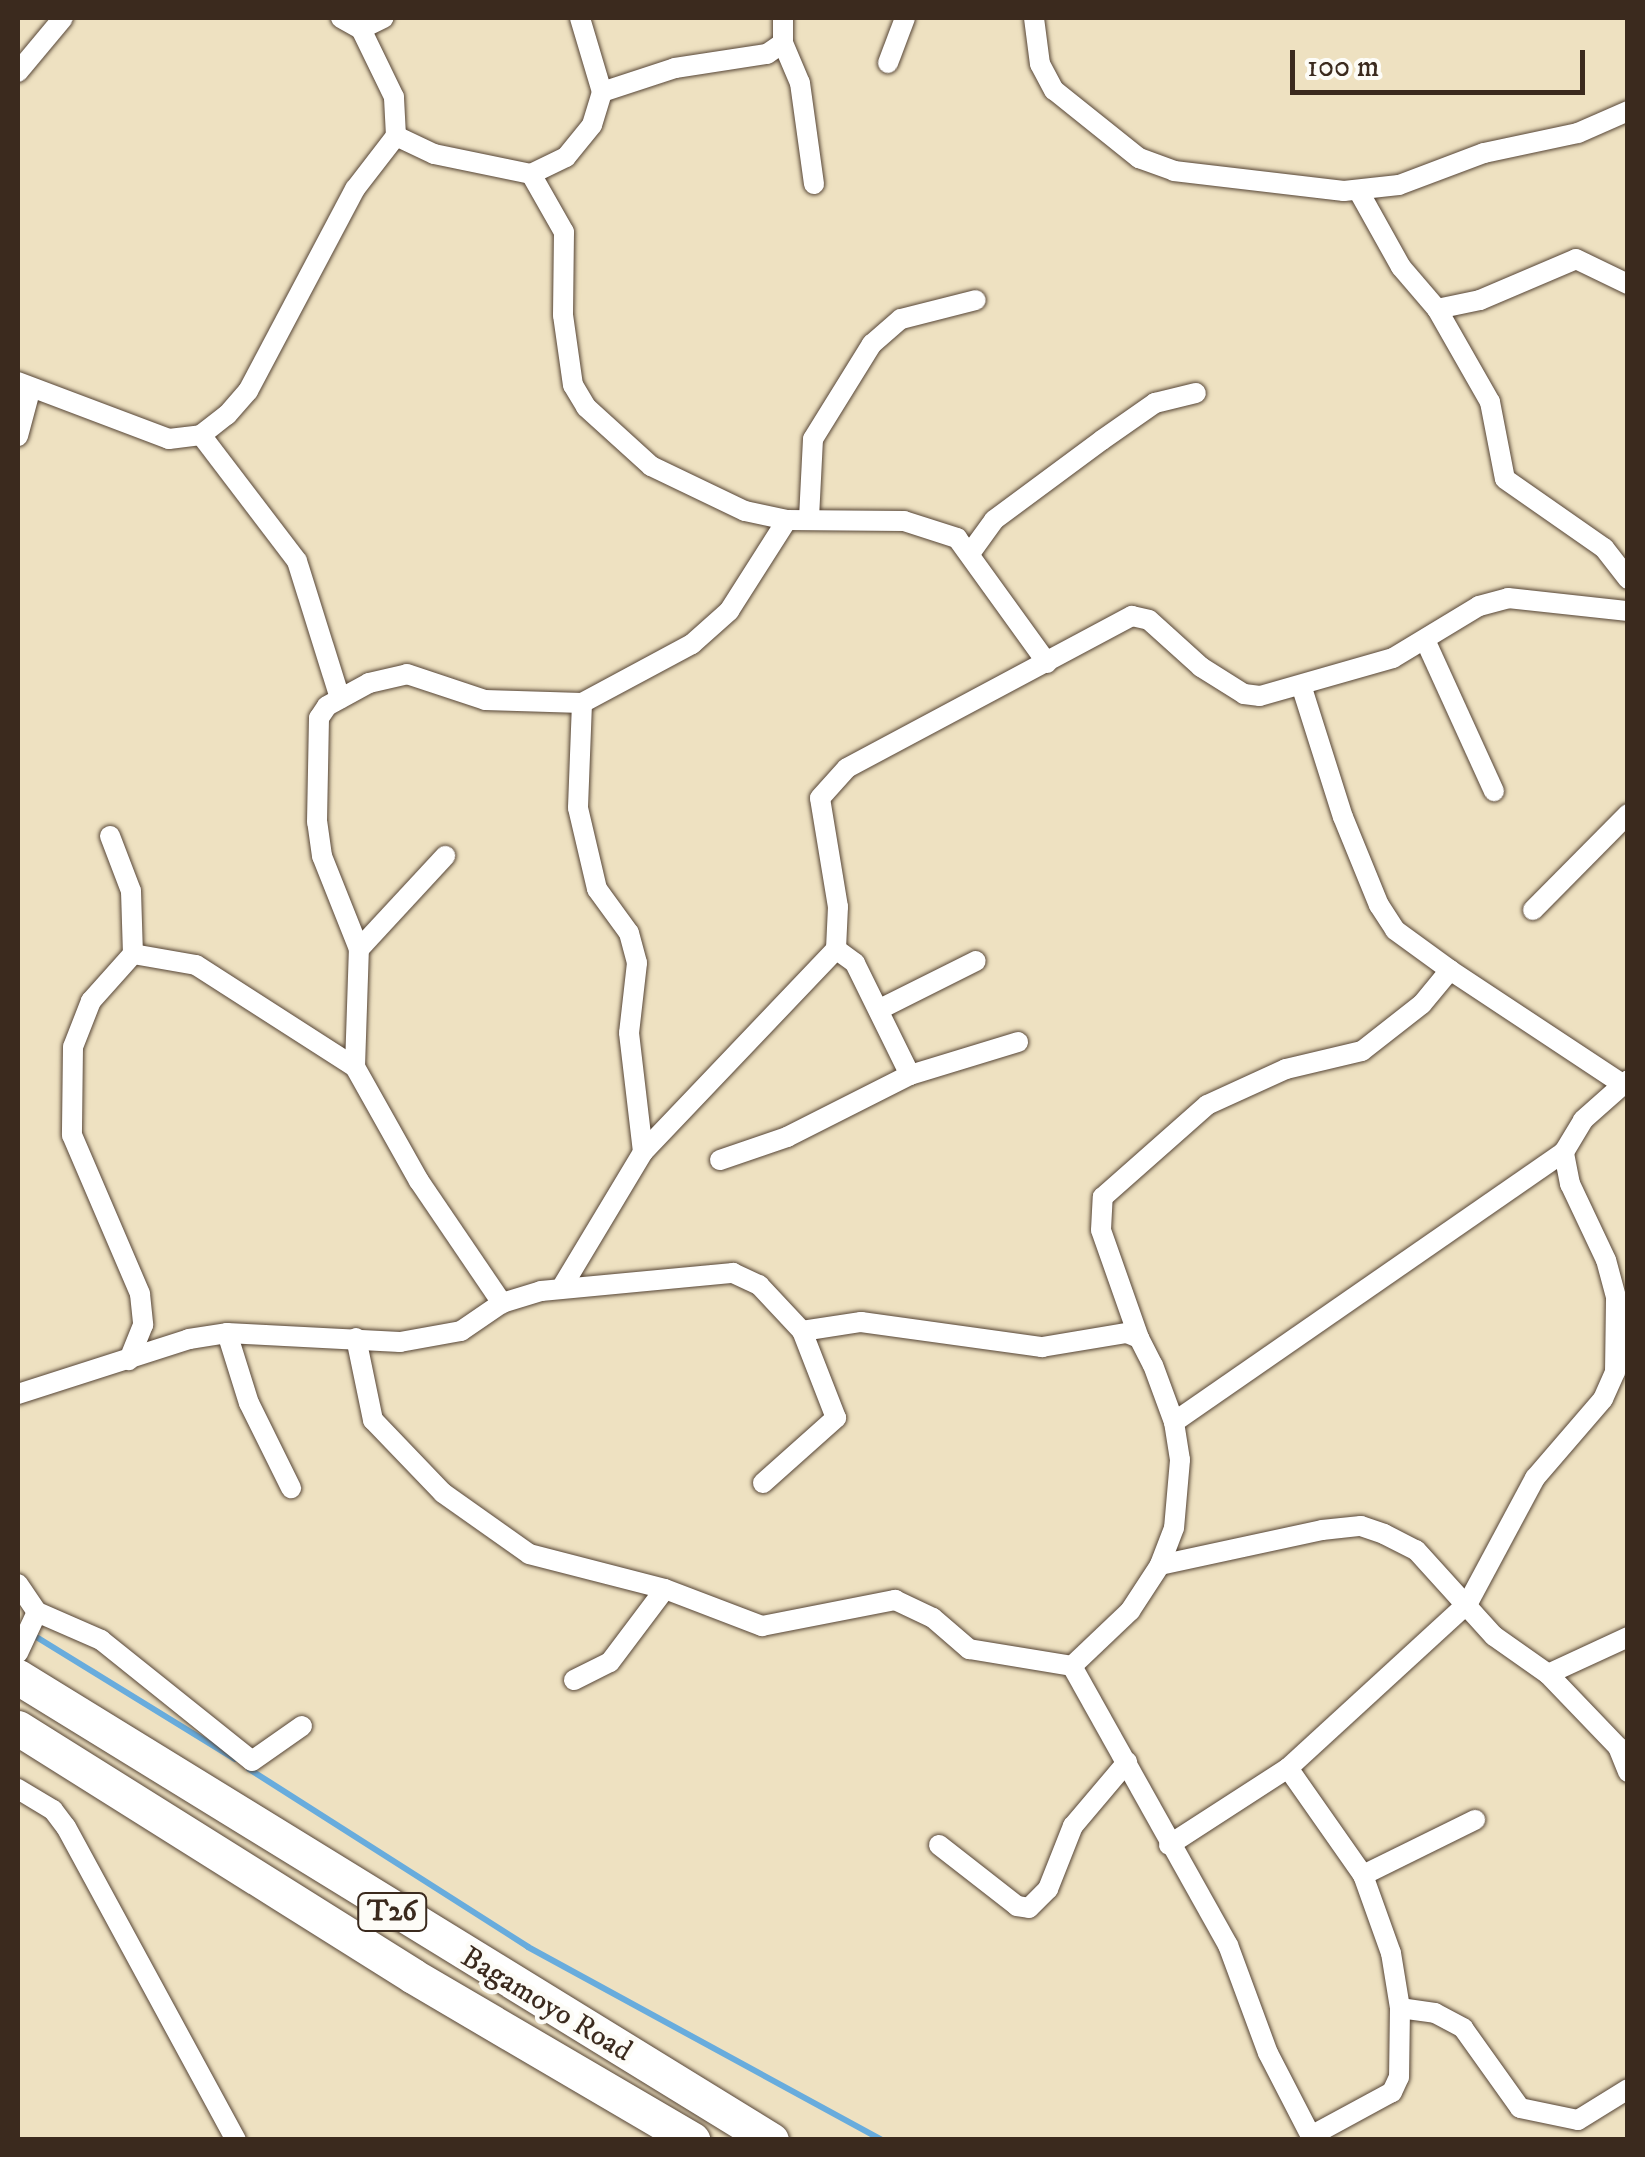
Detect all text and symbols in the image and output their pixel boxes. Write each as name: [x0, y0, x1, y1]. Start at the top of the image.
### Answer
scale bar: [1295, 30, 1590, 92]
text: 100 m: [1307, 49, 1379, 86]
road number: T26: [357, 1889, 427, 1935]
street label: Bagamoyo Road: [454, 1940, 638, 2070]

